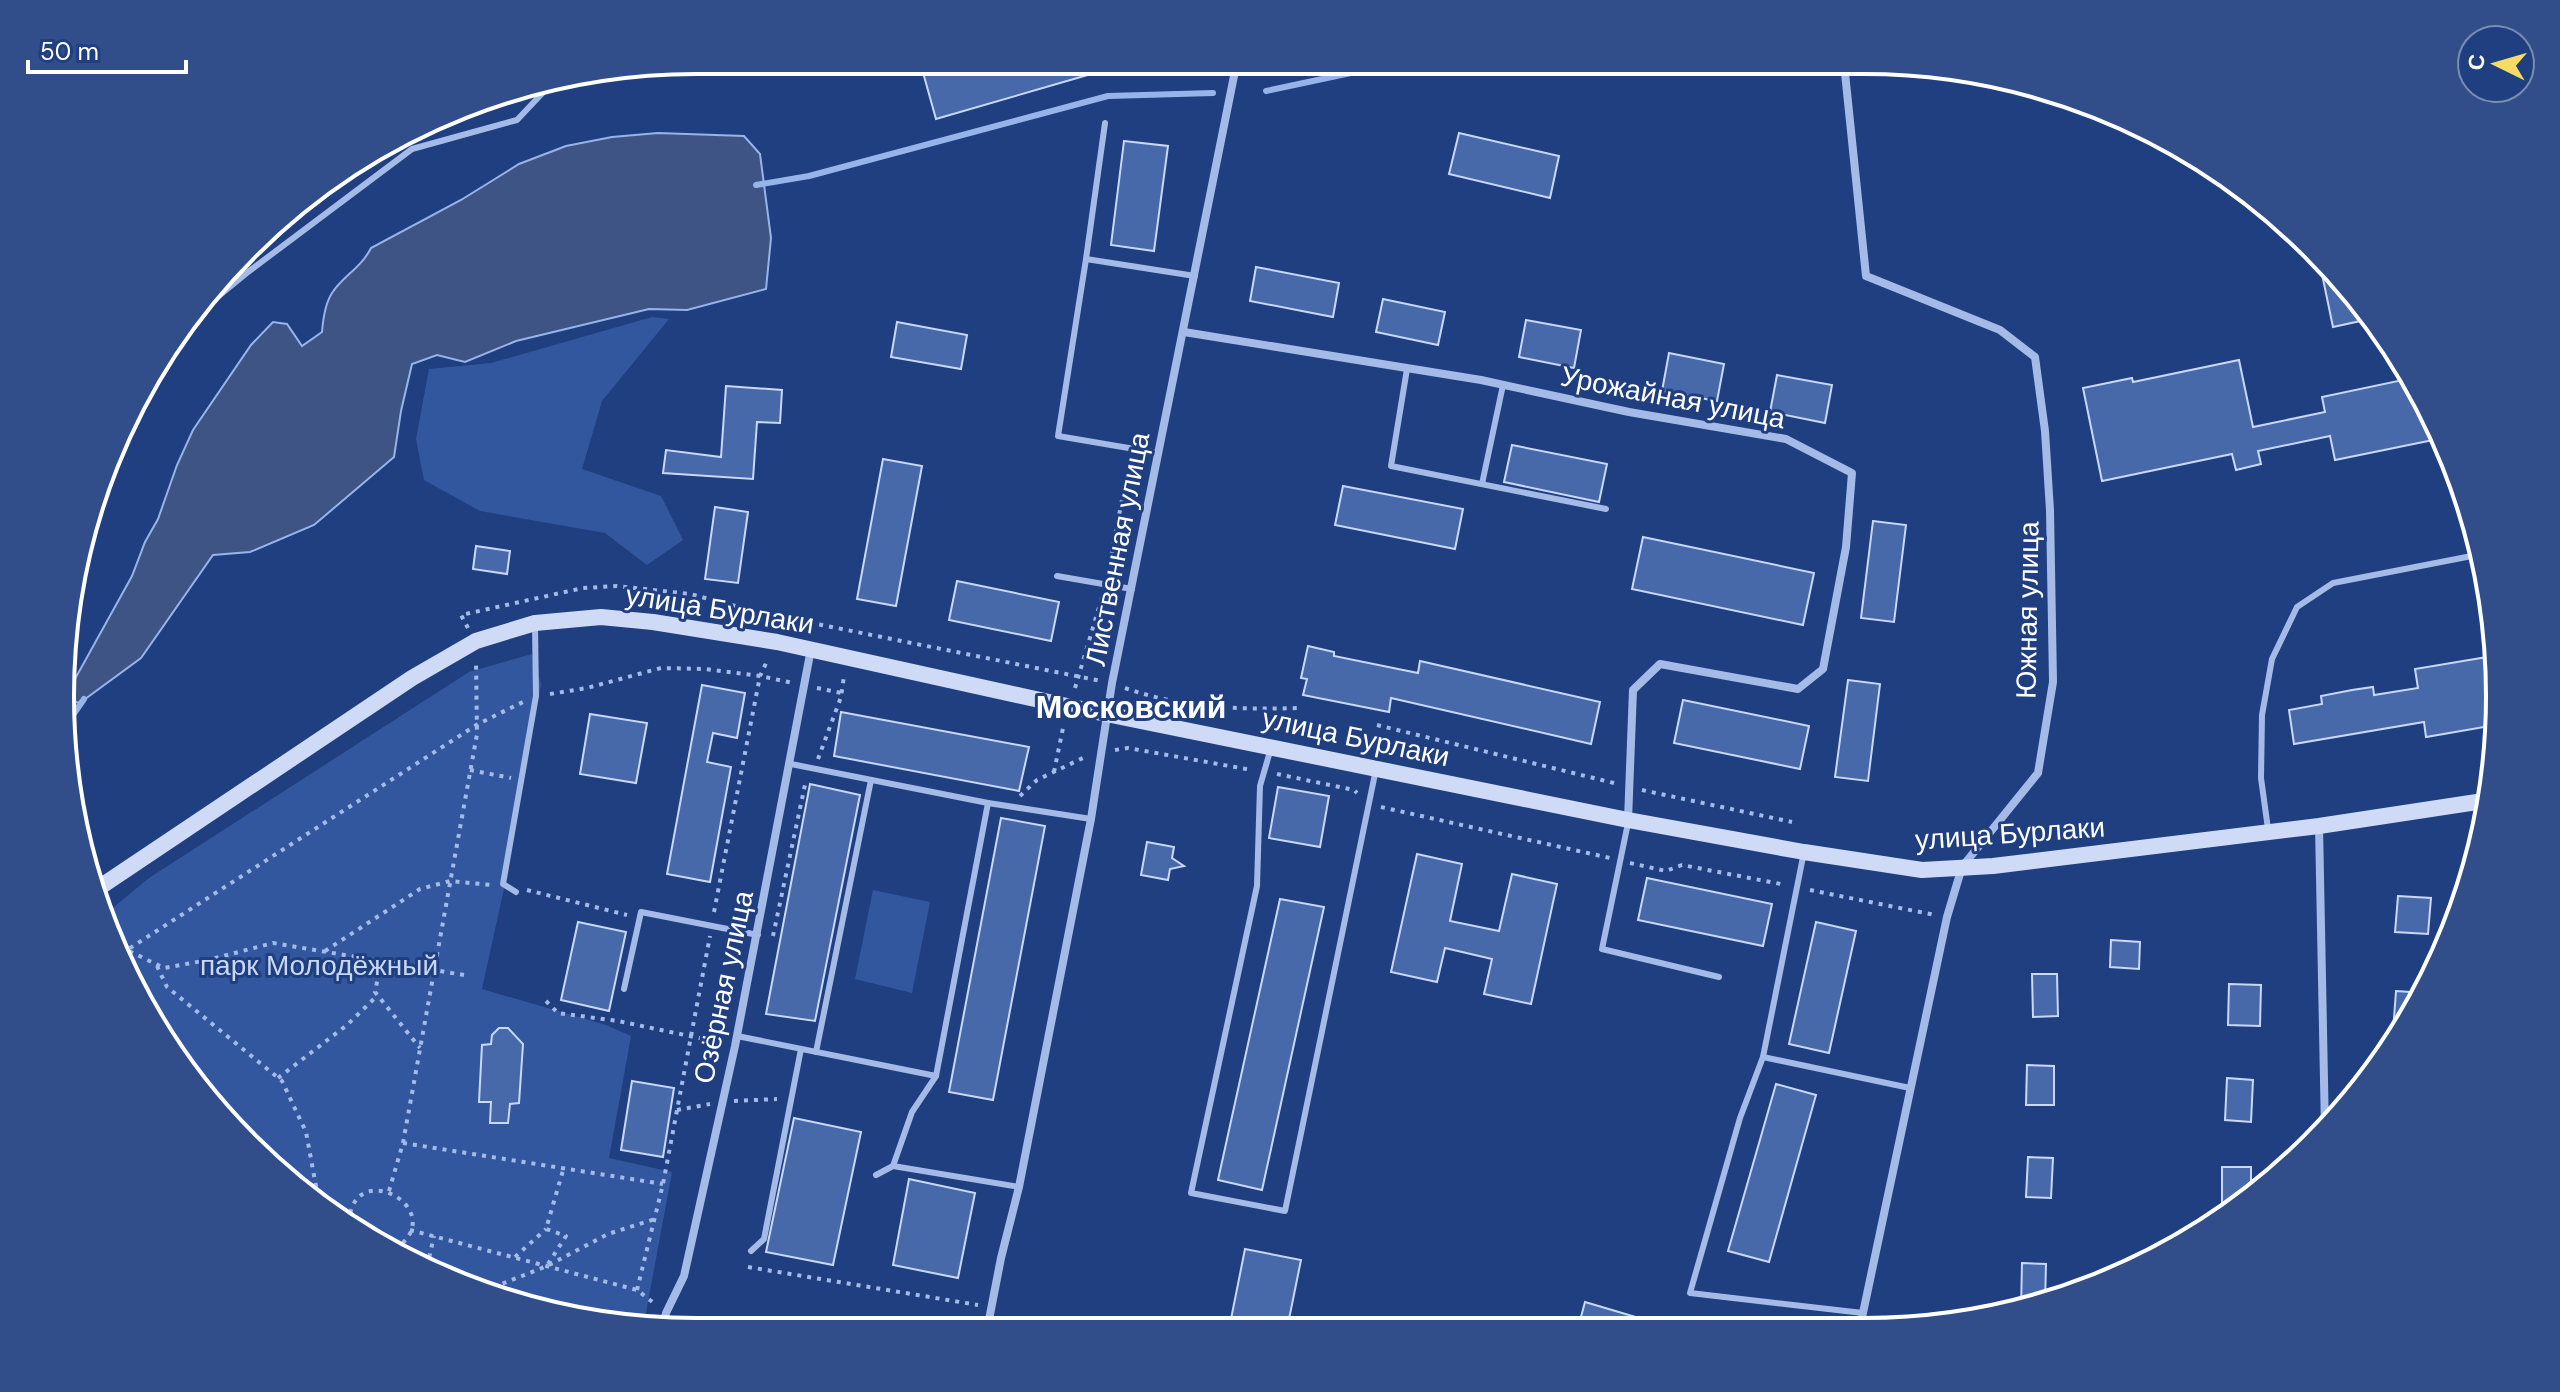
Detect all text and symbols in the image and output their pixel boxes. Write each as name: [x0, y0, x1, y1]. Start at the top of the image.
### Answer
scale bar: [28, 24, 186, 74]
north arrow: [2456, 24, 2536, 104]
text: 50 m: [40, 36, 99, 67]
text: С: [2461, 53, 2492, 71]
street label: Урожайная улица: [1558, 358, 1789, 437]
street label: Лиственная улица: [1077, 429, 1158, 669]
street label: Южная улица: [2007, 520, 2048, 699]
street label: улица Бурлаки: [623, 576, 817, 643]
district label: Московский: [1036, 686, 1226, 728]
street label: улица Бурлаки: [1259, 700, 1453, 775]
street label: улица Бурлаки: [1914, 808, 2106, 859]
street label: Озёрная улица: [685, 887, 762, 1087]
park label: парк Молодёжный: [200, 947, 438, 984]

